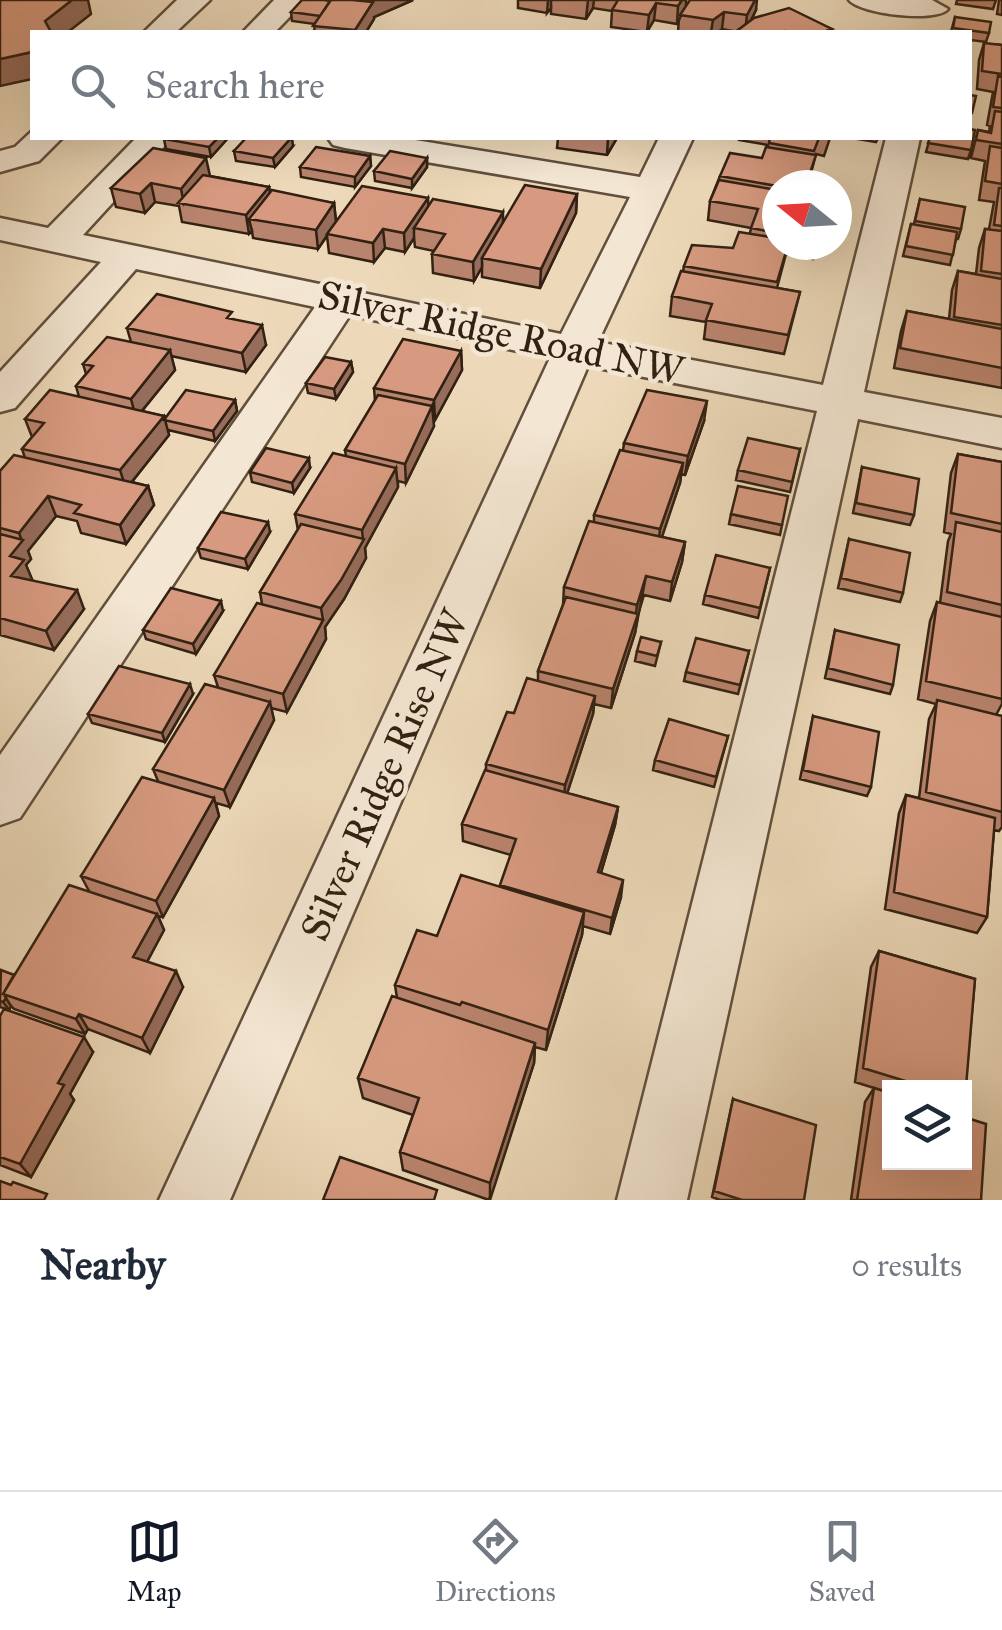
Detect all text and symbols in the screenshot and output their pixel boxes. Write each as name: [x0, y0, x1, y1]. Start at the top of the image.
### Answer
search box: [30, 30, 972, 140]
icon: search: [65, 58, 120, 113]
text: Search here: [145, 62, 325, 108]
north arrow: [762, 170, 852, 260]
street label: Silver Ridge Road NW: [314, 270, 689, 395]
street label: Silver Ridge Rise NW: [289, 601, 480, 948]
map controls: [882, 1080, 972, 1170]
button: layers: [882, 1080, 972, 1170]
text: Nearby: [40, 1239, 165, 1291]
text: 0 results: [851, 1246, 962, 1285]
tab: Map: [127, 1514, 182, 1609]
tab: Directions: [435, 1514, 556, 1609]
tab: Saved: [809, 1514, 875, 1609]

